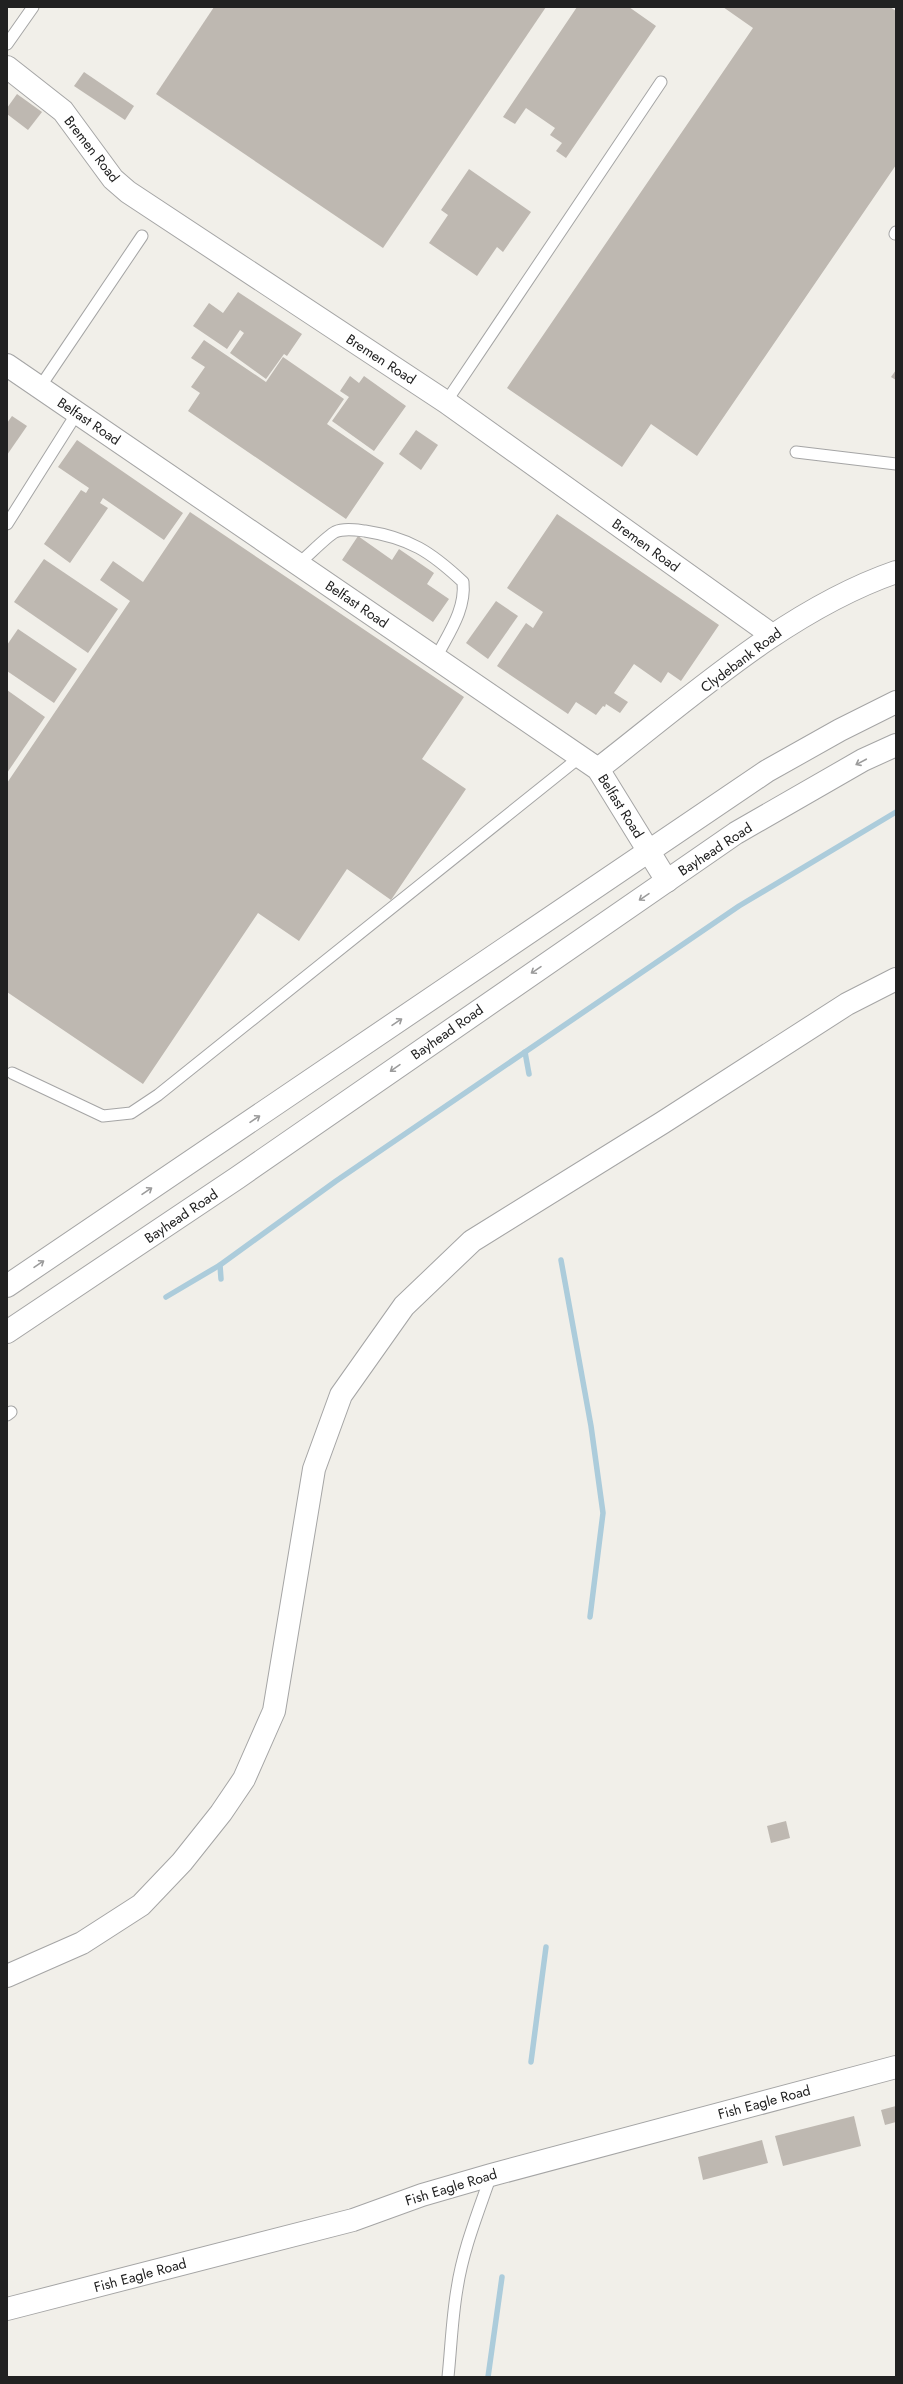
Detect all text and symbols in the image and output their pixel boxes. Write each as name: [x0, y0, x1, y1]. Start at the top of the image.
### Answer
street label: Bremen Road: [60, 112, 124, 186]
street label: Bremen Road: [342, 329, 420, 389]
street label: Belfast Road: [53, 392, 125, 450]
street label: Bremen Road: [608, 514, 684, 576]
street label: Belfast Road: [321, 575, 393, 633]
street label: Clydebank Road: [696, 623, 786, 697]
one-way arrow: [855, 758, 867, 766]
street label: Belfast Road: [593, 770, 649, 842]
street label: Bayhead Road: [674, 818, 756, 880]
one-way arrow: [639, 893, 650, 901]
one-way arrow: [531, 966, 542, 974]
street label: Bayhead Road: [407, 1000, 487, 1064]
one-way arrow: [391, 1018, 402, 1026]
one-way arrow: [390, 1064, 401, 1072]
one-way arrow: [249, 1114, 260, 1123]
street label: Bayhead Road: [140, 1184, 222, 1248]
one-way arrow: [141, 1187, 153, 1195]
one-way arrow: [34, 1260, 45, 1268]
street label: Fish Eagle Road: [715, 2080, 813, 2124]
street label: Fish Eagle Road: [403, 2164, 499, 2210]
street label: Fish Eagle Road: [91, 2253, 189, 2297]

